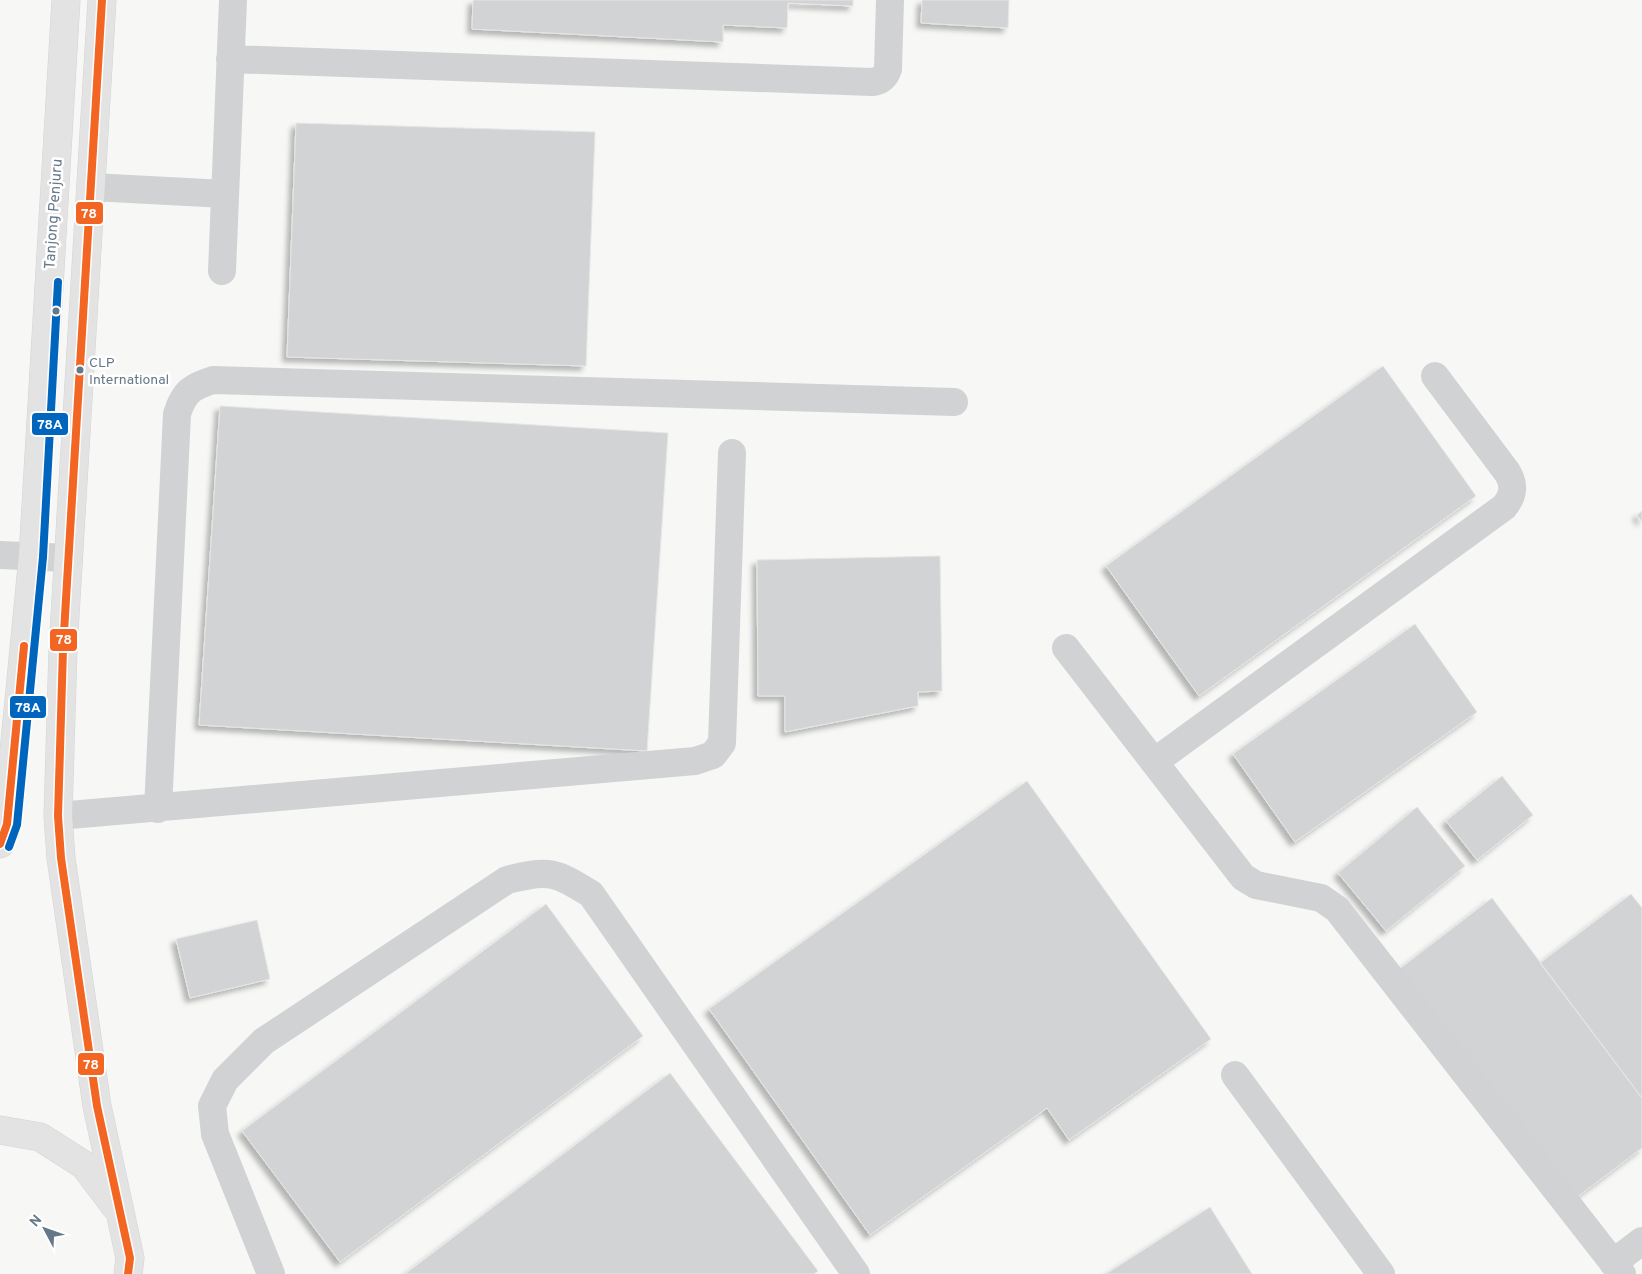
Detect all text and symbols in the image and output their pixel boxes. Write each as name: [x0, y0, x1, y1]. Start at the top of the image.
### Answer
street label: Tanjong Penjuru: [41, 158, 68, 270]
line badge: 78: [75, 201, 104, 225]
text: 78: [81, 206, 97, 223]
unlabelled marker: [51, 306, 61, 316]
place label: CLP International: [89, 355, 169, 389]
marker: CLP International: [75, 365, 85, 375]
line badge: 78A: [31, 412, 69, 436]
text: 78A: [37, 417, 63, 434]
line badge: 78: [49, 628, 78, 652]
text: 78: [56, 632, 72, 649]
line badge: 78A: [9, 695, 47, 719]
text: 78A: [15, 700, 41, 717]
line badge: 78: [77, 1052, 105, 1076]
text: 78: [83, 1057, 99, 1074]
north arrow: [20, 1204, 70, 1254]
text: N: [27, 1212, 46, 1231]

